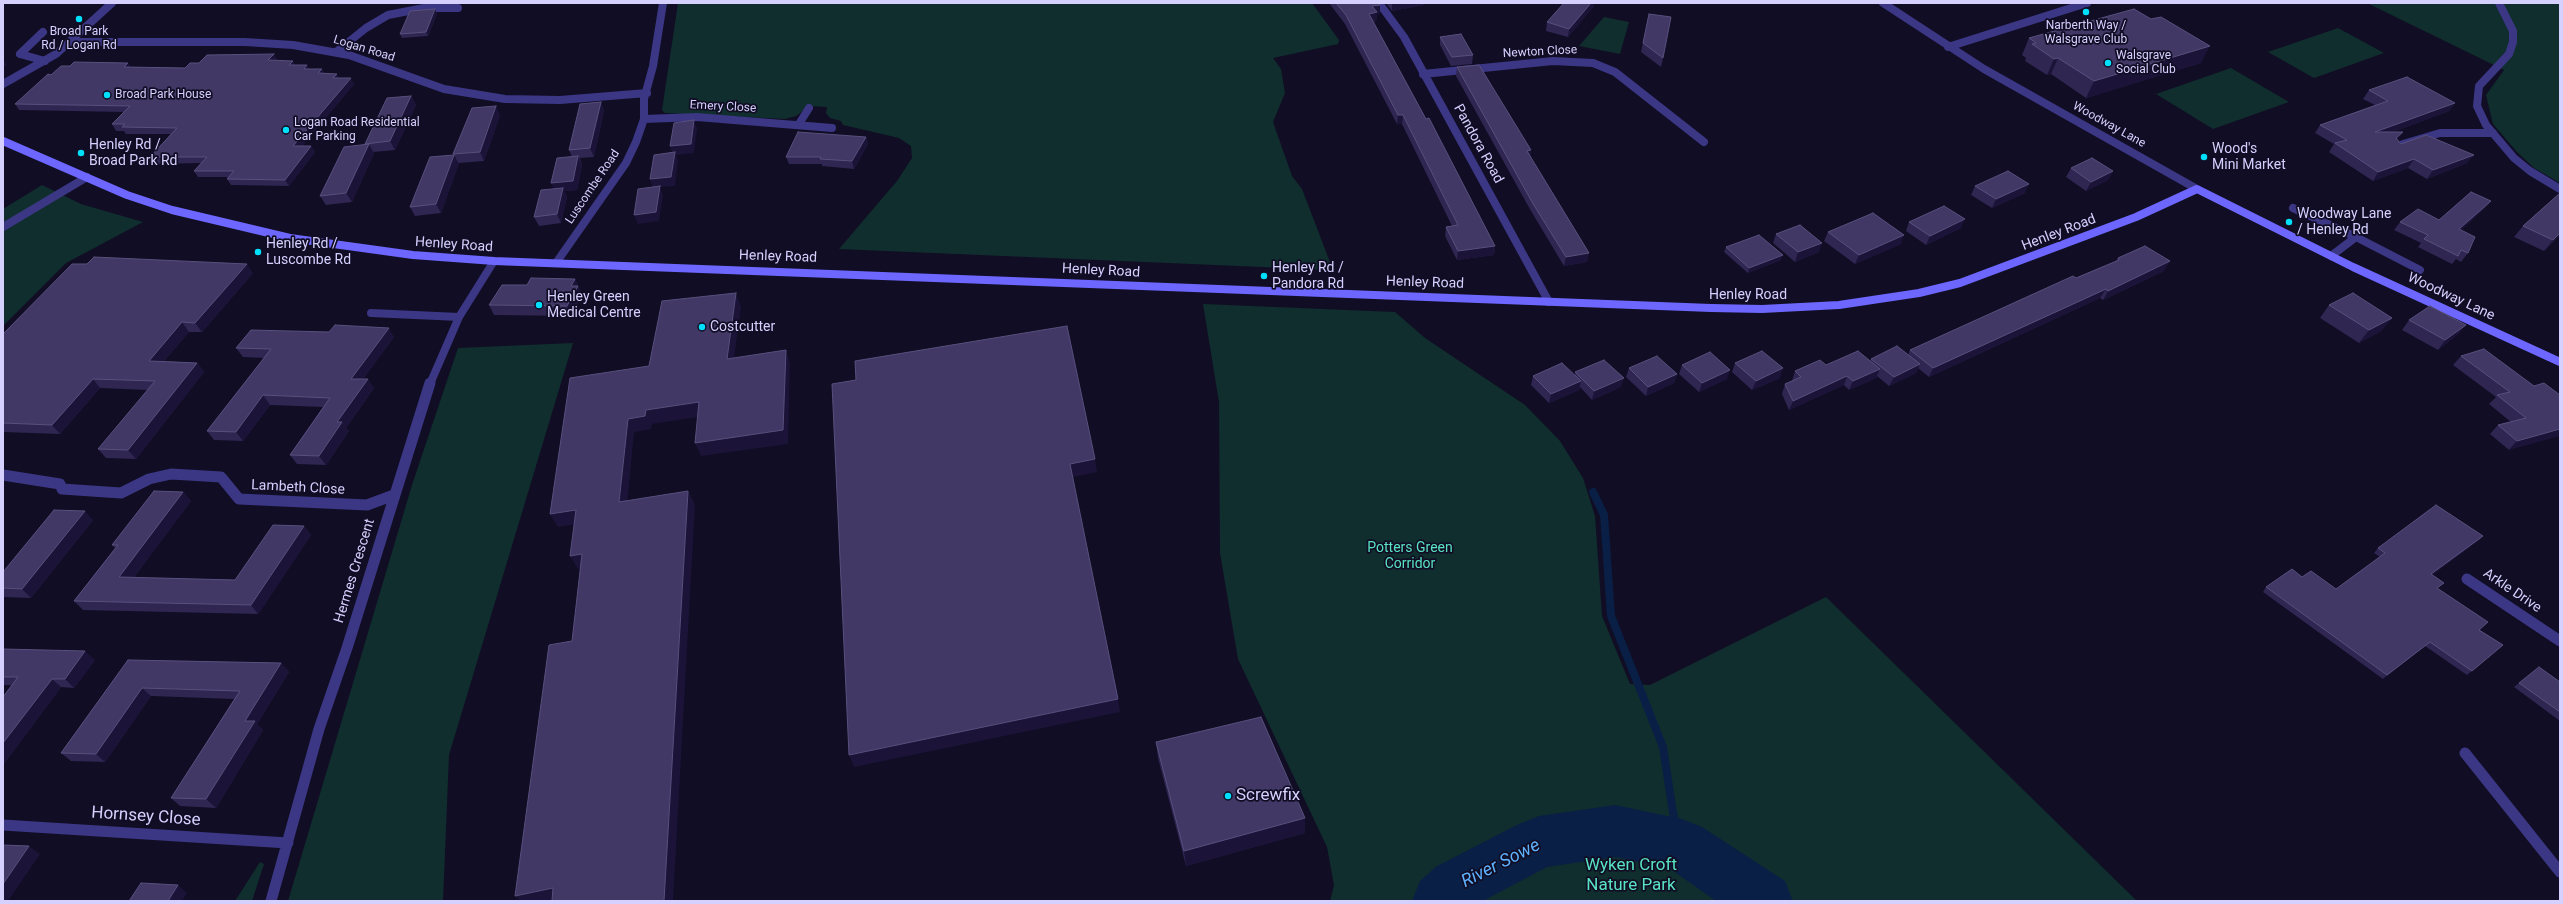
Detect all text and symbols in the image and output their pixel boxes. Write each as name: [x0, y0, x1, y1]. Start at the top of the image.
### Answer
marker: Narberth Way / Walsgrave Club: [2081, 7, 2091, 17]
marker: Broad Park Rd / Logan Rd: [74, 14, 84, 24]
place label: Narberth Way / Walsgrave Club: [2045, 19, 2127, 47]
place label: Broad Park Rd / Logan Rd: [41, 25, 117, 53]
street label: Logan Road: [331, 33, 397, 65]
street label: Newton Close: [1503, 43, 1577, 61]
place label: Walsgrave Social Club: [2116, 49, 2176, 77]
marker: Walsgrave Social Club: [2103, 58, 2113, 68]
place label: Broad Park House: [115, 88, 211, 102]
marker: Broad Park House: [102, 90, 112, 100]
street label: Emery Close: [689, 98, 757, 116]
street label: Woodway Lane: [2070, 99, 2148, 151]
street label: Pandora Road: [1449, 102, 1507, 186]
place label: Logan Road Residential Car Parking: [294, 116, 420, 144]
marker: Logan Road Residential Car Parking: [281, 125, 291, 135]
place label: Henley Rd / Broad Park Rd: [89, 137, 178, 170]
place label: Wood's Mini Market: [2212, 141, 2286, 174]
street label: Luscombe Road: [563, 147, 623, 227]
marker: Henley Rd / Broad Park Rd: [76, 148, 86, 158]
marker: Wood's Mini Market: [2199, 152, 2209, 162]
place label: Woodway Lane / Henley Rd: [2297, 206, 2392, 238]
street label: Henley Road: [2020, 211, 2098, 255]
marker: Woodway Lane / Henley Rd: [2284, 217, 2294, 227]
street label: Henley Road: [414, 234, 494, 256]
place label: Henley Rd / Luscombe Rd: [266, 236, 351, 268]
marker: Henley Rd / Luscombe Rd: [253, 247, 263, 257]
street label: Henley Road: [739, 247, 817, 267]
place label: Henley Rd / Pandora Rd: [1272, 260, 1344, 292]
street label: Henley Road: [1062, 261, 1140, 281]
street label: Woodway Lane: [2405, 269, 2497, 325]
marker: Henley Rd / Pandora Rd: [1259, 271, 1269, 281]
street label: Henley Road: [1386, 273, 1464, 293]
street label: Henley Road: [1709, 287, 1787, 303]
place label: Henley Green Medical Centre: [547, 289, 641, 322]
marker: Henley Green Medical Centre: [534, 300, 544, 310]
place label: Costcutter: [710, 319, 775, 335]
marker: Costcutter: [697, 322, 707, 332]
street label: Lambeth Close: [251, 477, 345, 499]
street label: Hermes Crescent: [331, 517, 379, 625]
park label: Potters Green Corridor: [1367, 540, 1453, 572]
street label: Arkle Drive: [2480, 565, 2544, 617]
place label: Screwfix: [1236, 786, 1300, 806]
marker: Screwfix: [1223, 791, 1233, 801]
street label: Hornsey Close: [91, 803, 201, 831]
water label: River Sowe: [1458, 835, 1544, 893]
park label: Wyken Croft Nature Park: [1585, 856, 1677, 896]

